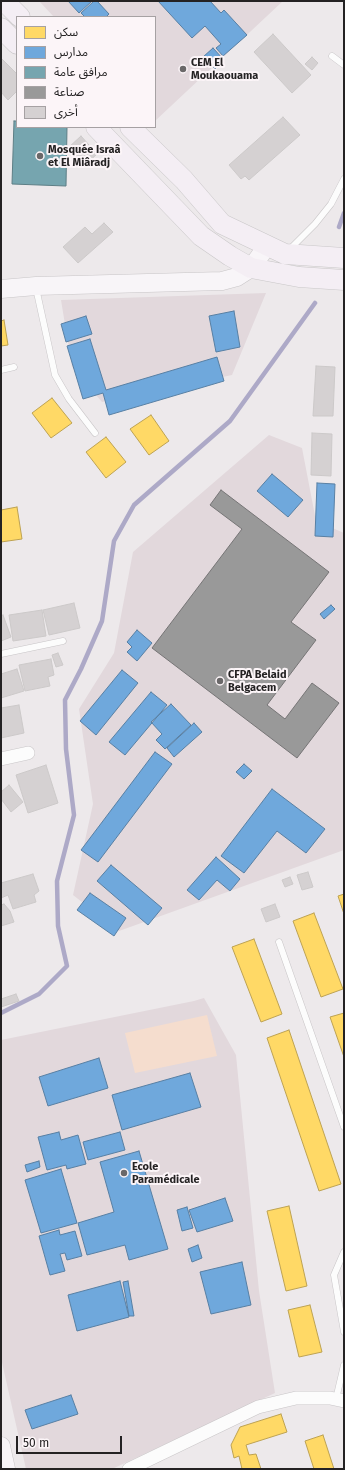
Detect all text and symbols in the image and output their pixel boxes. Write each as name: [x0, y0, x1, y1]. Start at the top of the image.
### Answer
legend: [16, 16, 156, 128]
text: سكن: [54, 25, 78, 39]
text: مدارس: [54, 45, 88, 59]
place label: CEM El Moukaouama: [191, 56, 258, 82]
marker: CEM El Moukaouama: [178, 64, 188, 74]
text: مرافق عامة: [54, 65, 108, 79]
text: صناعة: [54, 85, 84, 99]
text: أخرى: [54, 105, 78, 119]
place label: Mosquée Israâ et El Miâradj: [48, 143, 121, 169]
marker: Mosquée Israâ et El Miâradj: [35, 151, 45, 161]
place label: CFPA Belaid Belgacem: [228, 668, 287, 694]
marker: CFPA Belaid Belgacem: [215, 676, 225, 686]
place label: Ecole Paramédicale: [132, 1160, 200, 1186]
marker: Ecole Paramédicale: [119, 1168, 129, 1178]
scale bar: [18, 1428, 124, 1454]
text: 50 m: [23, 1436, 49, 1450]

